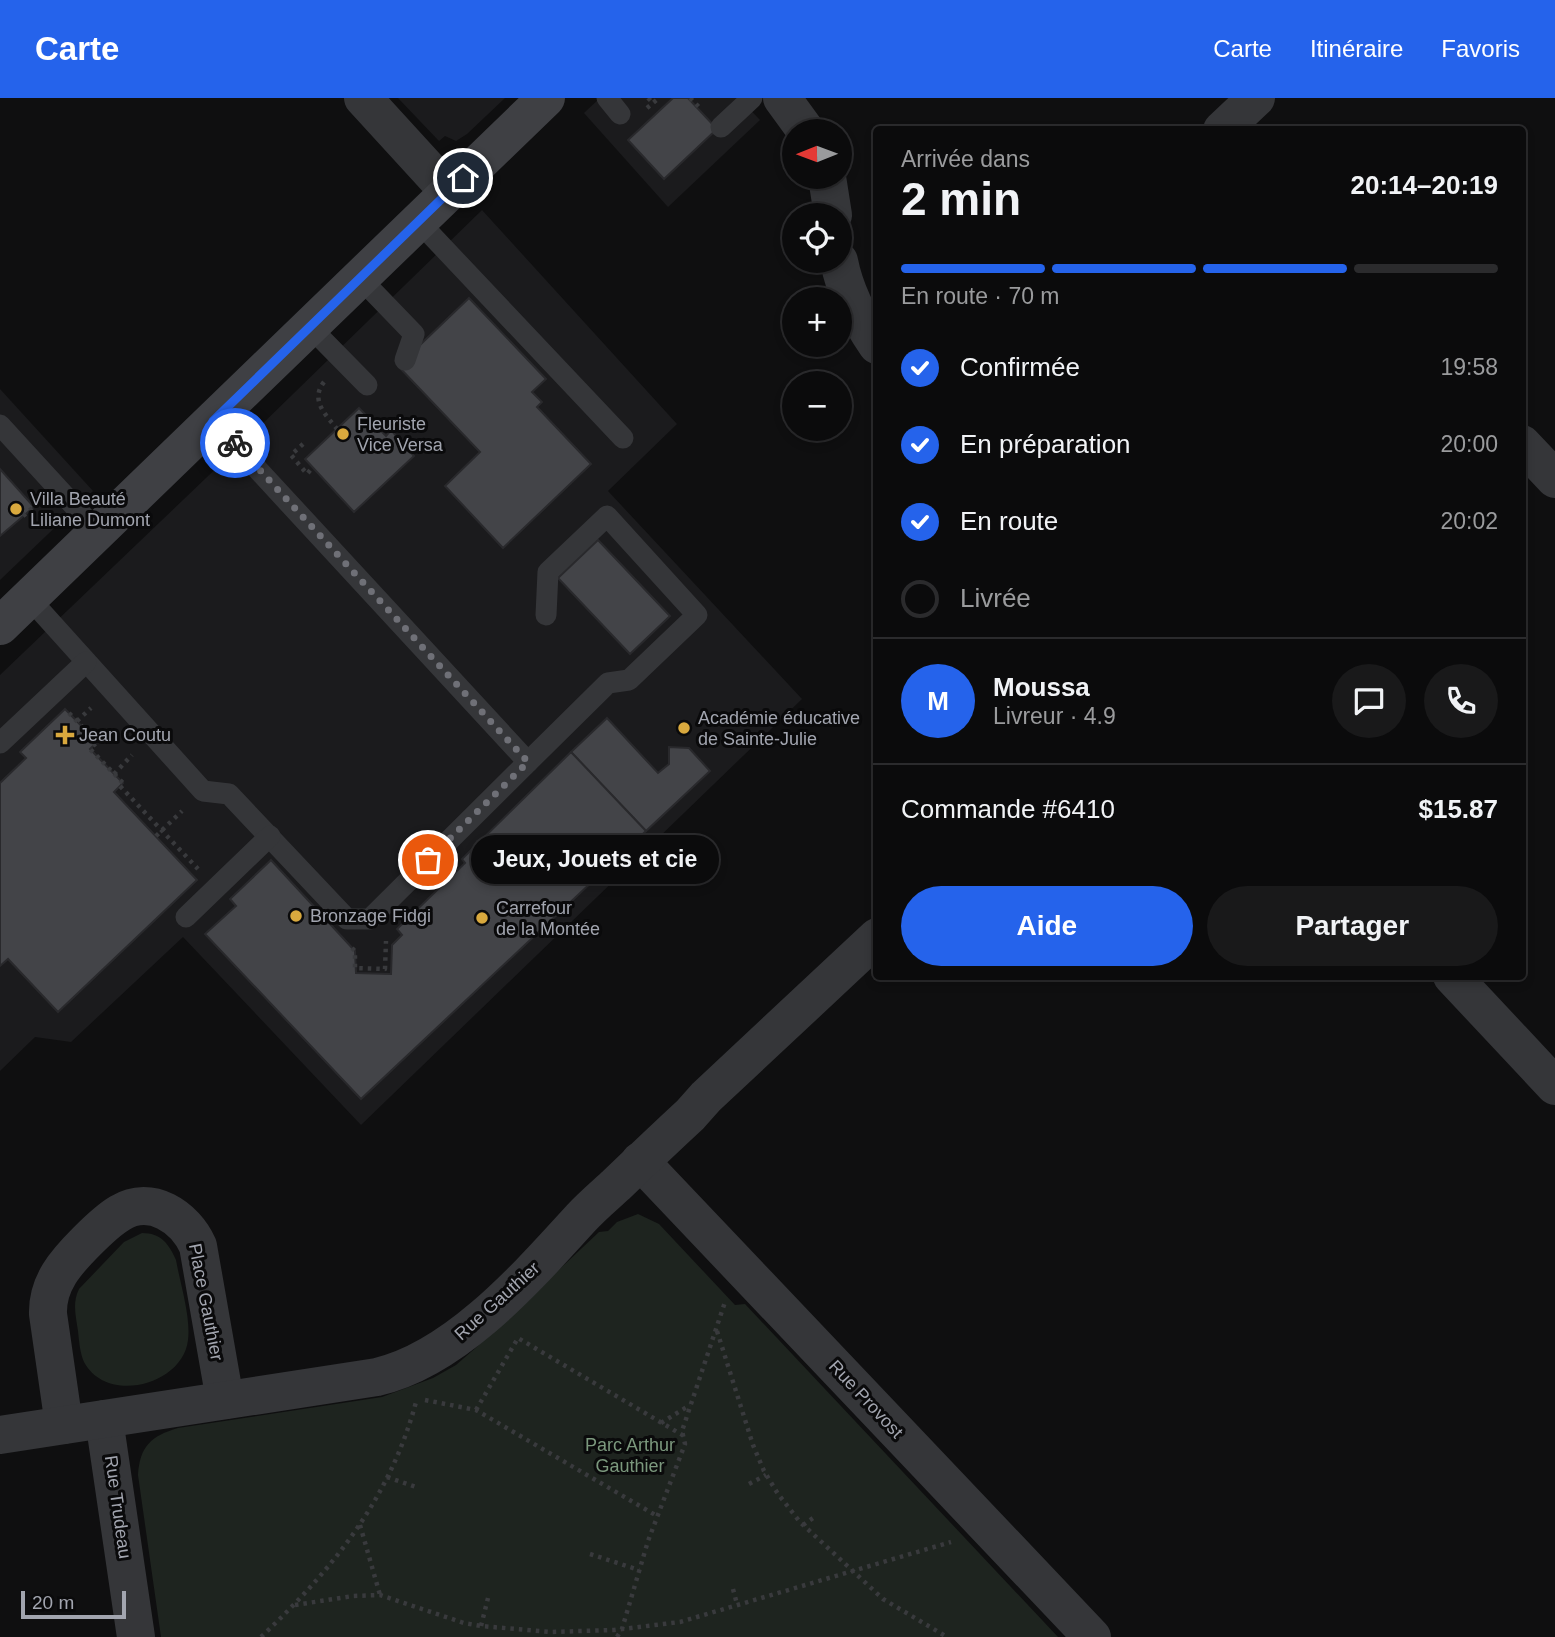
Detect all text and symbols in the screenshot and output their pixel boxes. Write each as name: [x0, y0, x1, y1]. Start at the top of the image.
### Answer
text: Carte: [35, 30, 119, 67]
text: Carte: [1213, 35, 1272, 62]
text: Itinéraire: [1310, 35, 1403, 62]
text: Favoris: [1441, 35, 1520, 62]
north arrow: [782, 119, 852, 189]
map controls: [782, 119, 852, 441]
text: Arrivée dans: [901, 146, 1030, 172]
pin: [433, 148, 493, 208]
icon: home: [444, 159, 482, 197]
text: 20:14–20:19: [1351, 170, 1498, 200]
text: 2 min: [901, 173, 1021, 225]
button: locate: [782, 203, 852, 273]
text: En route · 70 m: [901, 283, 1060, 309]
button: +: [782, 287, 852, 357]
icon: check: [901, 349, 939, 387]
text: Confirmée: [960, 352, 1080, 382]
text: 19:58: [1440, 354, 1498, 380]
button: −: [782, 371, 852, 441]
courier: [200, 408, 270, 478]
place label: Fleuriste Vice Versa: [357, 414, 444, 455]
icon: bike: [216, 424, 254, 462]
marker: Fleuriste Vice Versa: [335, 426, 351, 442]
icon: check: [901, 426, 939, 464]
text: En préparation: [960, 429, 1131, 459]
text: 20:00: [1440, 431, 1498, 457]
place label: Villa Beauté Liliane Dumont: [30, 489, 150, 530]
marker: Villa Beauté Liliane Dumont: [8, 501, 24, 517]
icon: check: [901, 503, 939, 541]
text: En route: [960, 506, 1058, 536]
text: 20:02: [1440, 508, 1498, 534]
text: Livrée: [960, 583, 1031, 613]
button: chat: [1332, 664, 1406, 738]
button: phone: [1424, 664, 1498, 738]
text: Moussa: [993, 672, 1090, 702]
text: M: [927, 686, 949, 716]
text: Livreur · 4.9: [993, 703, 1116, 729]
place label: Académie éducative de Sainte-Julie: [698, 708, 860, 749]
marker: Académie éducative de Sainte-Julie: [676, 720, 692, 736]
place label: Jean Coutu: [79, 725, 171, 745]
marker: Jean Coutu: [57, 727, 73, 743]
text: Commande #6410: [901, 794, 1115, 824]
text: $15.87: [1418, 794, 1498, 824]
pin: [398, 830, 458, 890]
callout: Jeux, Jouets et cie: [470, 836, 718, 884]
icon: bag: [409, 841, 447, 879]
text: Jeux, Jouets et cie: [493, 846, 697, 872]
button: Aide: [901, 886, 1193, 966]
button: Partager: [1207, 886, 1498, 966]
place label: Carrefour de la Montée: [496, 898, 600, 939]
place label: Bronzage Fidgi: [310, 906, 431, 926]
marker: Bronzage Fidgi: [288, 908, 304, 924]
marker: Carrefour de la Montée: [474, 910, 490, 926]
street label: Place Gauthier: [185, 1242, 227, 1362]
street label: Rue Gauthier: [451, 1258, 543, 1344]
street label: Rue Provost: [825, 1356, 907, 1442]
park label: Parc Arthur Gauthier: [585, 1435, 675, 1476]
street label: Rue Trudeau: [101, 1454, 135, 1560]
scale bar: [21, 1588, 126, 1620]
text: 20 m: [32, 1592, 74, 1613]

